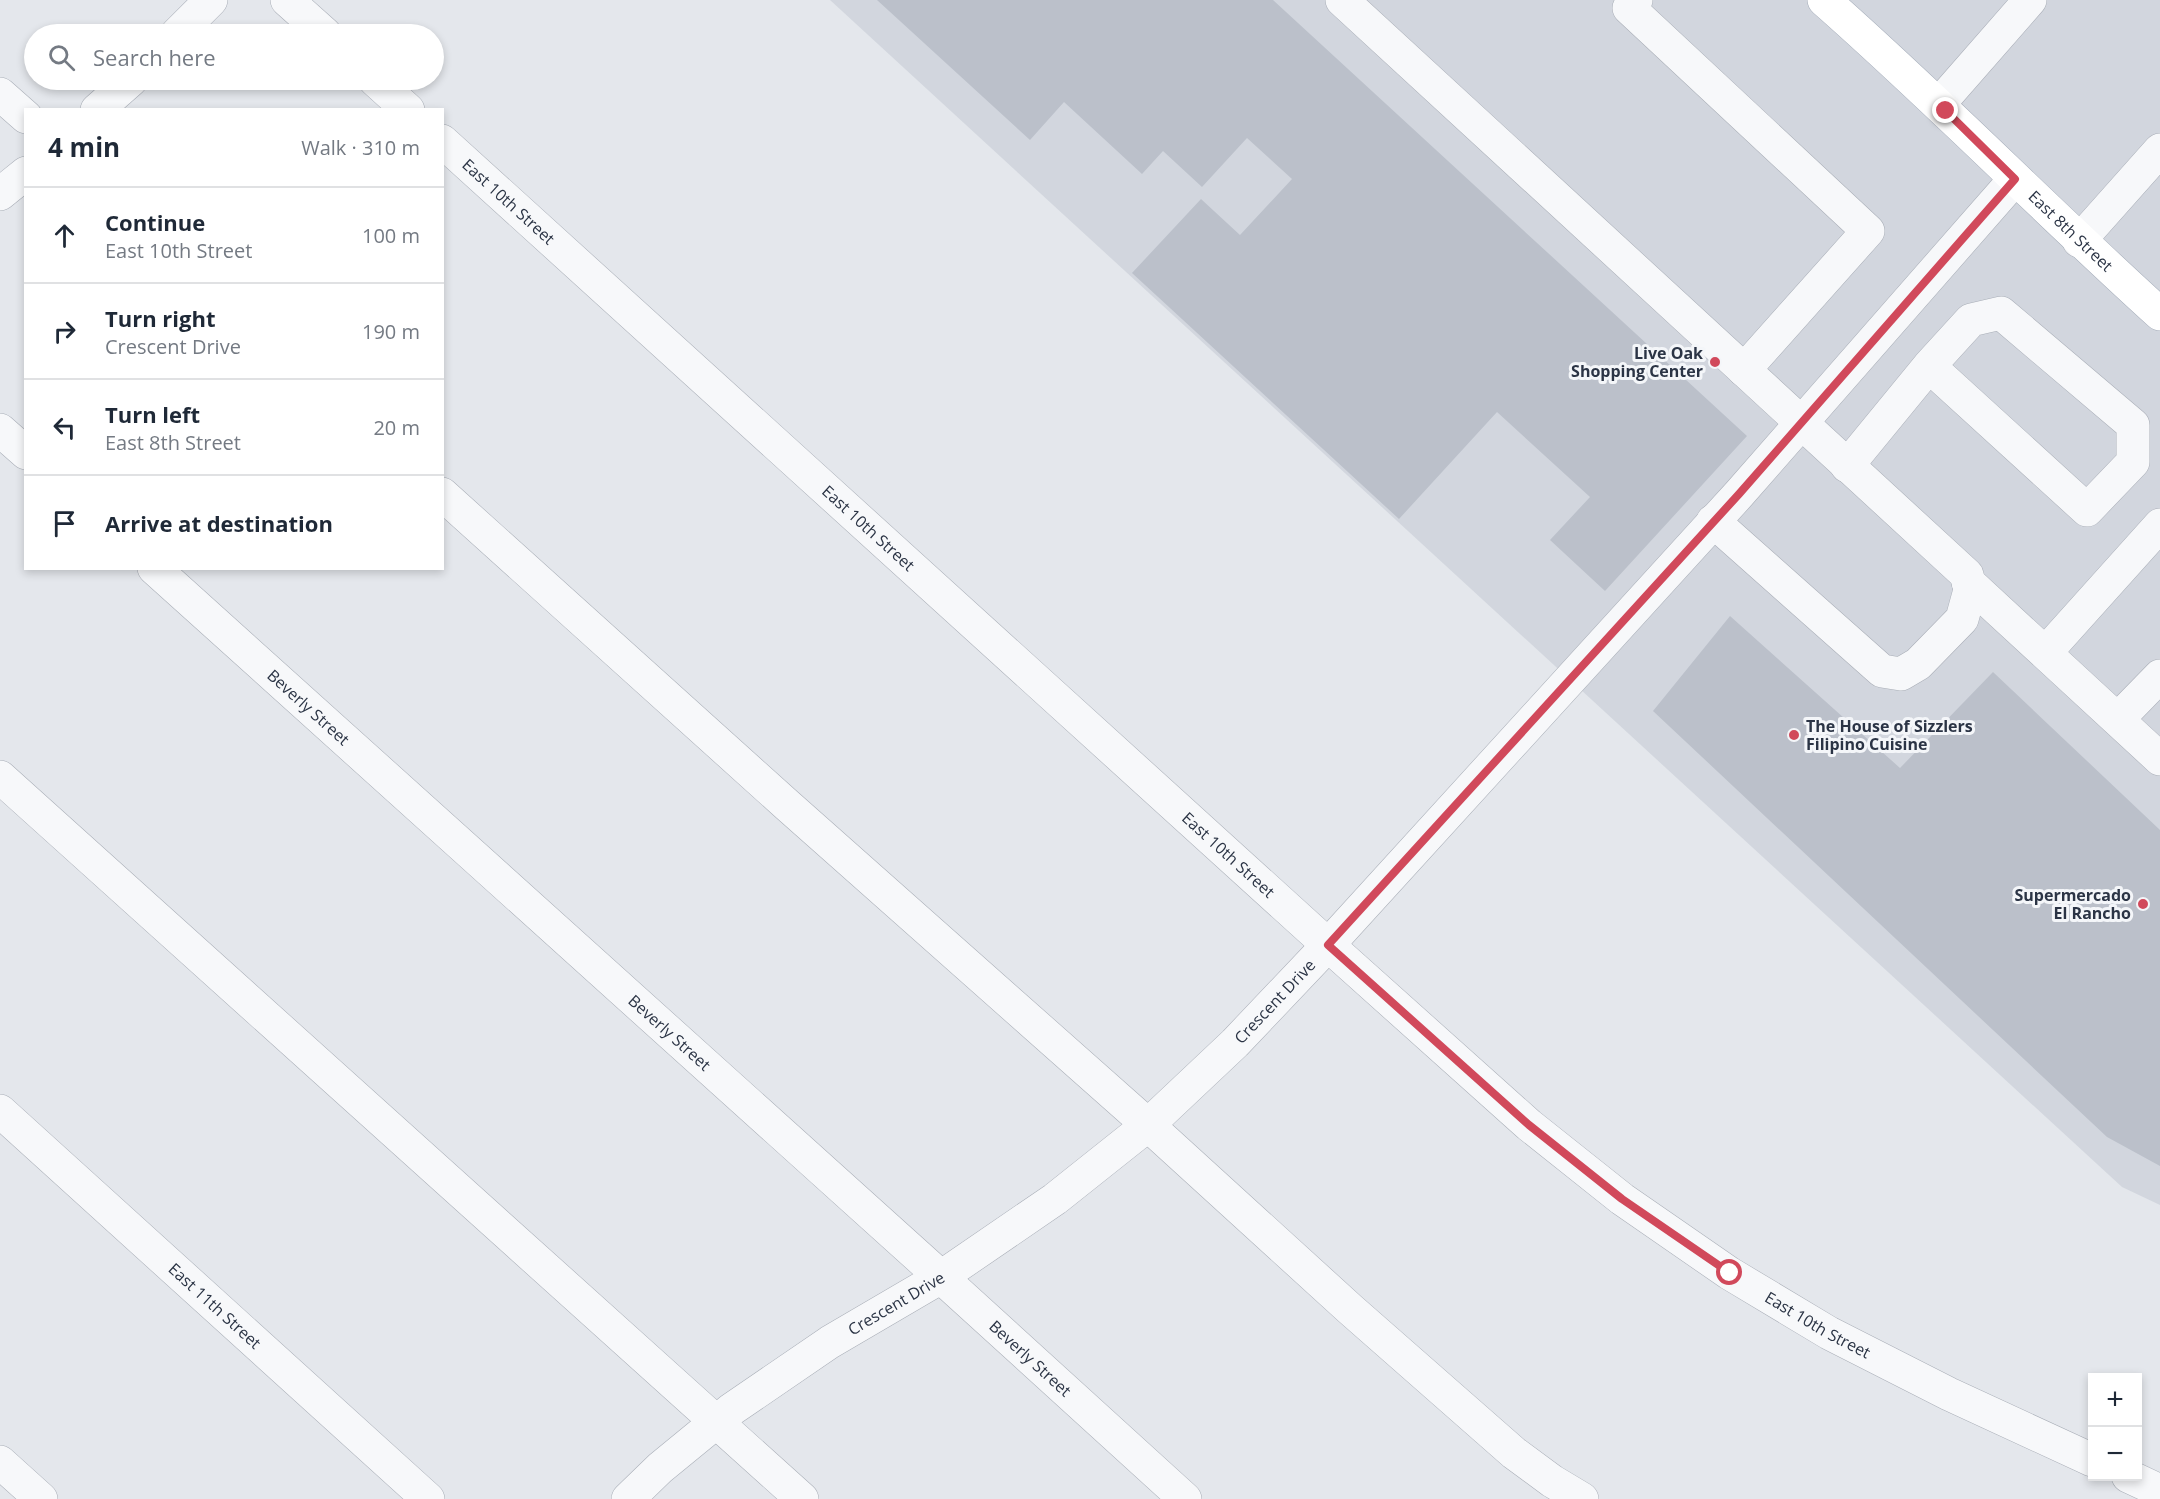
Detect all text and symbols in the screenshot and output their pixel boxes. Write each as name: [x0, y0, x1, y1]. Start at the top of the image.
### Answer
search box: [24, 24, 444, 90]
icon: search: [45, 41, 78, 74]
text: Search here: [93, 42, 216, 72]
route end: [1932, 97, 1958, 123]
text: 4 min: [48, 129, 120, 165]
text: Walk · 310 m: [301, 134, 420, 161]
street label: East 10th Street: [458, 154, 560, 249]
street label: East 8th Street: [2024, 186, 2118, 277]
text: Continue: [105, 207, 205, 237]
icon: ahead: [48, 219, 81, 252]
text: 100 m: [362, 222, 420, 249]
text: East 10th Street: [105, 237, 252, 264]
text: Turn right: [105, 303, 216, 333]
icon: right: [48, 315, 81, 348]
text: 190 m: [362, 318, 420, 345]
text: Crescent Drive: [105, 333, 241, 360]
place label: Live Oak Shopping Center: [1571, 342, 1703, 382]
marker: Live Oak Shopping Center: [1708, 355, 1722, 369]
text: Turn left: [105, 399, 200, 429]
icon: left: [48, 411, 81, 444]
text: 20 m: [373, 414, 420, 441]
text: East 8th Street: [105, 429, 241, 456]
street label: East 10th Street: [817, 480, 920, 576]
icon: arrive: [48, 507, 81, 540]
text: Arrive at destination: [105, 508, 333, 538]
street label: Beverly Street: [263, 664, 355, 750]
place label: The House of Sizzlers Filipino Cuisine: [1806, 715, 1973, 755]
marker: The House of Sizzlers Filipino Cuisine: [1787, 728, 1801, 742]
street label: East 10th Street: [1177, 807, 1280, 903]
place label: Supermercado El Rancho: [2014, 884, 2131, 924]
marker: Supermercado El Rancho: [2136, 897, 2150, 911]
street label: Crescent Drive: [1229, 954, 1320, 1048]
street label: Beverly Street: [624, 990, 716, 1076]
street label: East 11th Street: [164, 1258, 266, 1354]
route start: [1716, 1259, 1742, 1285]
street label: Crescent Drive: [844, 1266, 949, 1340]
street label: East 10th Street: [1761, 1286, 1875, 1363]
street label: Beverly Street: [985, 1315, 1076, 1402]
map controls: [2088, 1373, 2142, 1481]
button: +: [2088, 1373, 2142, 1427]
button: −: [2088, 1427, 2142, 1481]

